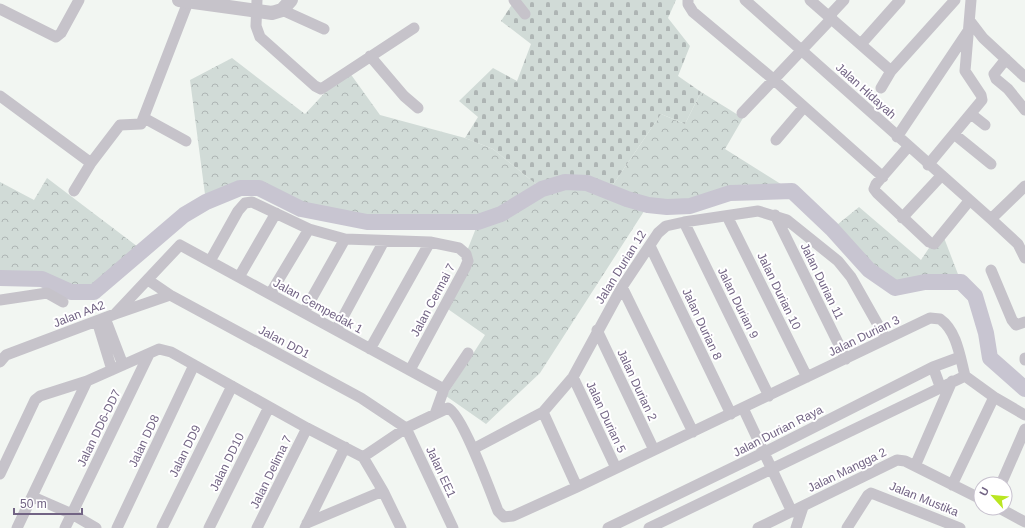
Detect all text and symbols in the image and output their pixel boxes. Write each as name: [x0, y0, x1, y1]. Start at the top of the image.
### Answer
street label: Jalan Hidayah: [833, 60, 899, 122]
street label: Jalan Durian 12: [593, 227, 649, 306]
street label: Jalan Durian 11: [797, 241, 847, 322]
street label: Jalan Durian 10: [754, 250, 804, 332]
street label: Jalan Cermai 7: [408, 261, 458, 339]
street label: Jalan Durian 9: [715, 265, 761, 341]
street label: Jalan Cempedak 1: [271, 276, 365, 337]
street label: Jalan Durian 8: [679, 286, 725, 362]
street label: Jalan AA2: [51, 298, 107, 330]
street label: Jalan Durian 3: [826, 313, 902, 359]
street label: Jalan DD1: [256, 323, 312, 361]
street label: Jalan Durian 2: [614, 347, 660, 423]
street label: Jalan Durian 5: [583, 379, 629, 455]
street label: Jalan DD6-DD7: [74, 387, 124, 469]
street label: Jalan Durian Raya: [731, 402, 825, 460]
street label: Jalan DD8: [126, 412, 162, 469]
street label: Jalan DD9: [166, 422, 204, 479]
street label: Jalan DD10: [207, 430, 247, 493]
street label: Jalan Delima 7: [247, 433, 295, 511]
street label: Jalan EE1: [423, 444, 459, 500]
street label: Jalan Mangga 2: [806, 445, 889, 495]
north arrow: [973, 476, 1013, 516]
street label: Jalan Mustika: [887, 479, 961, 519]
text: U: [977, 485, 991, 498]
scale bar: [14, 490, 82, 516]
text: 50 m: [20, 497, 47, 511]

